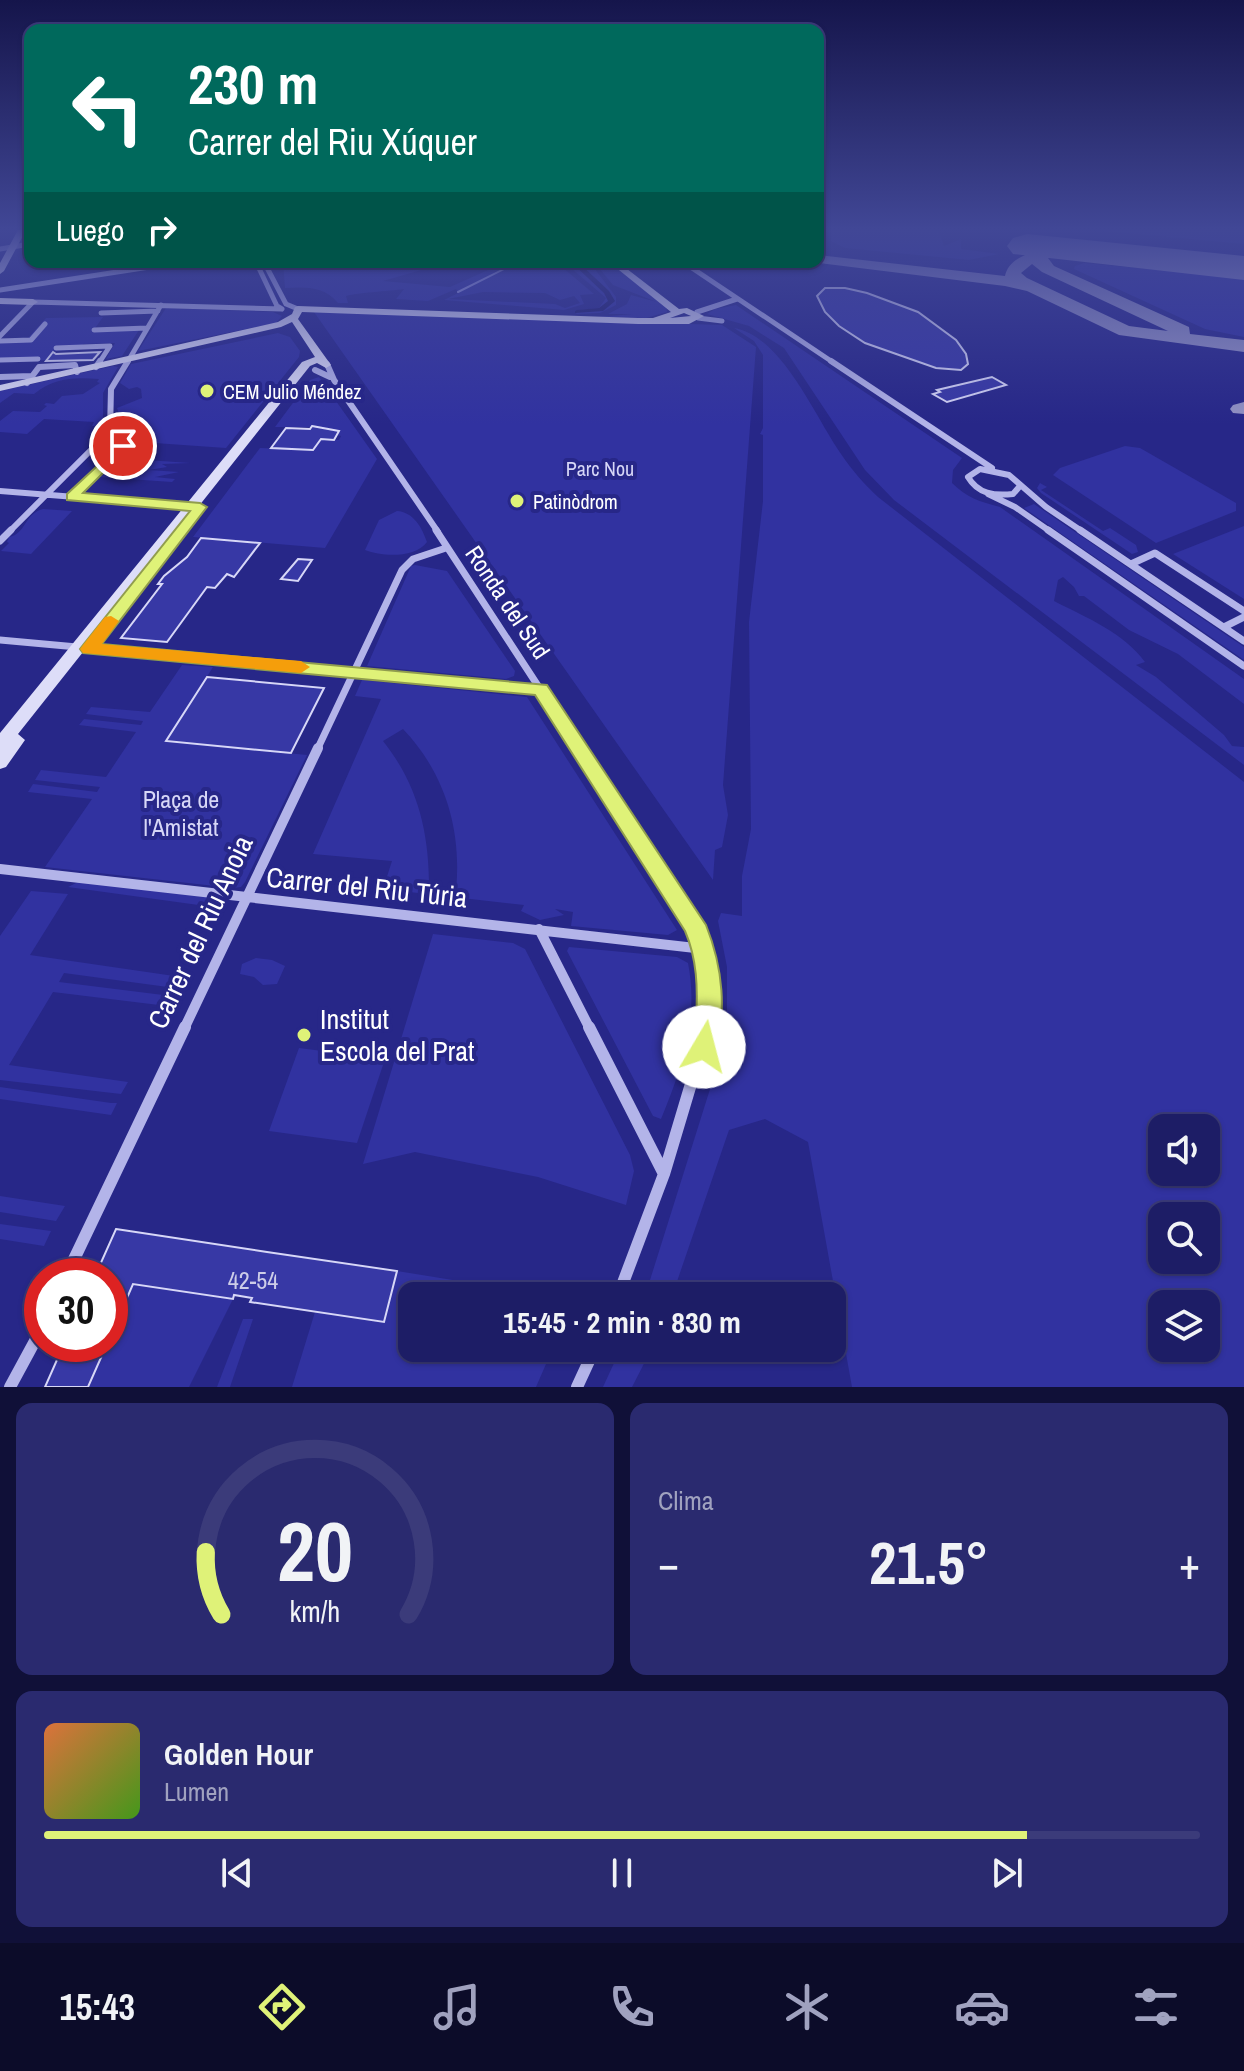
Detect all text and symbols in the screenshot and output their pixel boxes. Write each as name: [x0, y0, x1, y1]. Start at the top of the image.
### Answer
text: 230 m: [188, 46, 318, 121]
icon: left: [56, 56, 160, 160]
text: Carrer del Riu Xúquer: [188, 118, 477, 166]
icon: right: [140, 208, 184, 252]
text: Luego: [56, 210, 124, 250]
place label: CEM Julio Méndez: [223, 378, 362, 405]
marker: CEM Julio Méndez: [198, 382, 216, 400]
pin: [89, 412, 157, 480]
icon: arrive: [101, 424, 145, 468]
park label: Parc Nou: [566, 455, 634, 482]
place label: Patinòdrom: [533, 488, 618, 515]
marker: Patinòdrom: [508, 492, 526, 510]
street label: Ronda del Sud: [458, 539, 558, 665]
park label: Plaça de l'Amistat: [143, 783, 219, 843]
street label: Carrer del Riu Anoia: [139, 829, 262, 1035]
street label: Carrer del Riu Túria: [265, 858, 470, 916]
place label: Institut Escola del Prat: [320, 1000, 474, 1070]
position arrow: [662, 1005, 746, 1089]
marker: Institut Escola del Prat: [295, 1026, 313, 1044]
map controls: [1148, 1114, 1220, 1362]
button: sound: [1148, 1114, 1220, 1186]
button: search: [1148, 1202, 1220, 1274]
speed limit sign: 30: [24, 1258, 128, 1362]
house number: 42-54: [228, 1264, 278, 1296]
button: layers: [1148, 1290, 1220, 1362]
text: 15:45 · 2 min · 830 m: [503, 1302, 741, 1342]
text: Clima: [658, 1483, 714, 1518]
text: 20: [277, 1495, 353, 1607]
text: 21.5°: [869, 1522, 989, 1603]
text: −: [658, 1533, 679, 1593]
text: +: [1179, 1533, 1200, 1593]
text: km/h: [290, 1592, 340, 1631]
text: Golden Hour: [164, 1734, 313, 1774]
text: Lumen: [164, 1774, 229, 1809]
icon: previous: [215, 1851, 259, 1895]
icon: pause: [600, 1851, 644, 1895]
icon: next: [985, 1851, 1029, 1895]
icon: directions: [254, 1979, 310, 2035]
icon: music: [429, 1979, 485, 2035]
icon: phone: [604, 1979, 660, 2035]
icon: climate: [779, 1979, 835, 2035]
icon: car: [954, 1979, 1010, 2035]
icon: filters: [1128, 1979, 1184, 2035]
text: 15:43: [59, 1983, 135, 2031]

